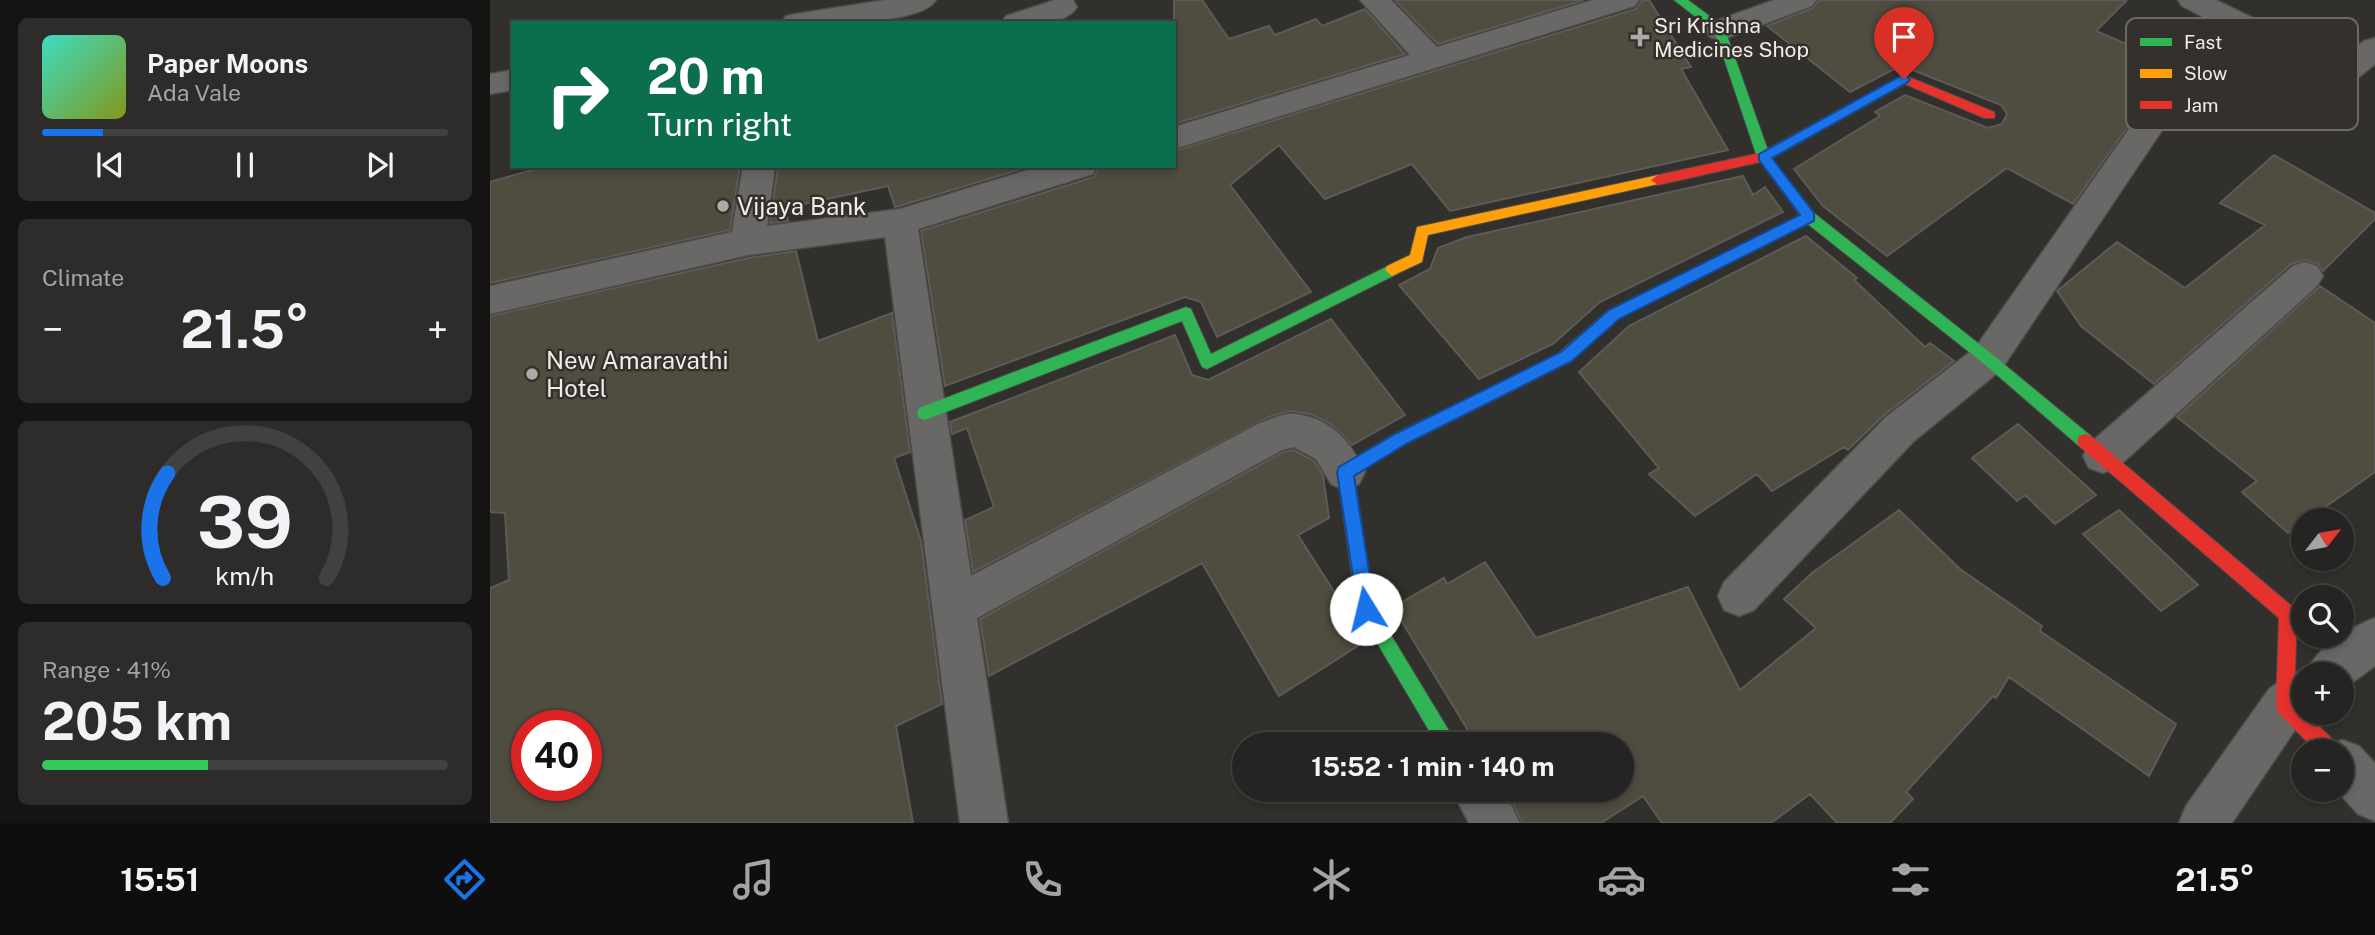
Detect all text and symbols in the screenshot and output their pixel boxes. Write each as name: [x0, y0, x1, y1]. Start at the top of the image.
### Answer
pin: [1874, 7, 1934, 79]
place label: Sri Krishna Medicines Shop: [1654, 13, 1809, 62]
icon: arrive: [1885, 18, 1923, 56]
legend: [2126, 18, 2358, 130]
marker: Sri Krishna Medicines Shop: [1632, 29, 1648, 45]
text: Fast: [2184, 31, 2222, 53]
text: 20 m: [647, 47, 765, 105]
text: Paper Moons: [147, 48, 308, 79]
icon: right: [532, 49, 623, 140]
text: Slow: [2184, 62, 2228, 84]
text: Ada Vale: [147, 79, 241, 106]
text: Jam: [2184, 94, 2218, 116]
text: Turn right: [647, 106, 792, 143]
icon: previous: [91, 146, 129, 184]
icon: pause: [226, 146, 264, 184]
icon: next: [361, 146, 399, 184]
place label: Vijaya Bank: [737, 192, 867, 220]
marker: Vijaya Bank: [715, 198, 731, 214]
text: Climate: [42, 264, 124, 291]
text: 21.5°: [180, 299, 310, 360]
text: −: [42, 307, 63, 352]
text: +: [427, 307, 448, 352]
place label: New Amaravathi Hotel: [546, 346, 728, 402]
marker: New Amaravathi Hotel: [524, 366, 540, 382]
text: 39: [197, 480, 293, 565]
north arrow: [2291, 508, 2354, 570]
map controls: [2291, 508, 2354, 802]
text: km/h: [216, 561, 274, 591]
position arrow: [1329, 572, 1403, 646]
button: search: [2291, 585, 2354, 648]
text: Range · 41%: [42, 656, 171, 683]
button: +: [2291, 662, 2354, 725]
text: 205 km: [42, 691, 232, 752]
speed limit sign: 40: [511, 710, 602, 801]
button: −: [2291, 739, 2354, 802]
text: 15:52 · 1 min · 140 m: [1311, 751, 1555, 782]
icon: directions: [440, 855, 489, 904]
icon: music: [729, 855, 778, 904]
icon: phone: [1018, 855, 1067, 904]
icon: climate: [1307, 855, 1356, 904]
icon: car: [1597, 855, 1646, 904]
icon: filters: [1886, 855, 1935, 904]
text: 15:51: [120, 861, 199, 898]
text: 21.5°: [2175, 861, 2255, 898]

